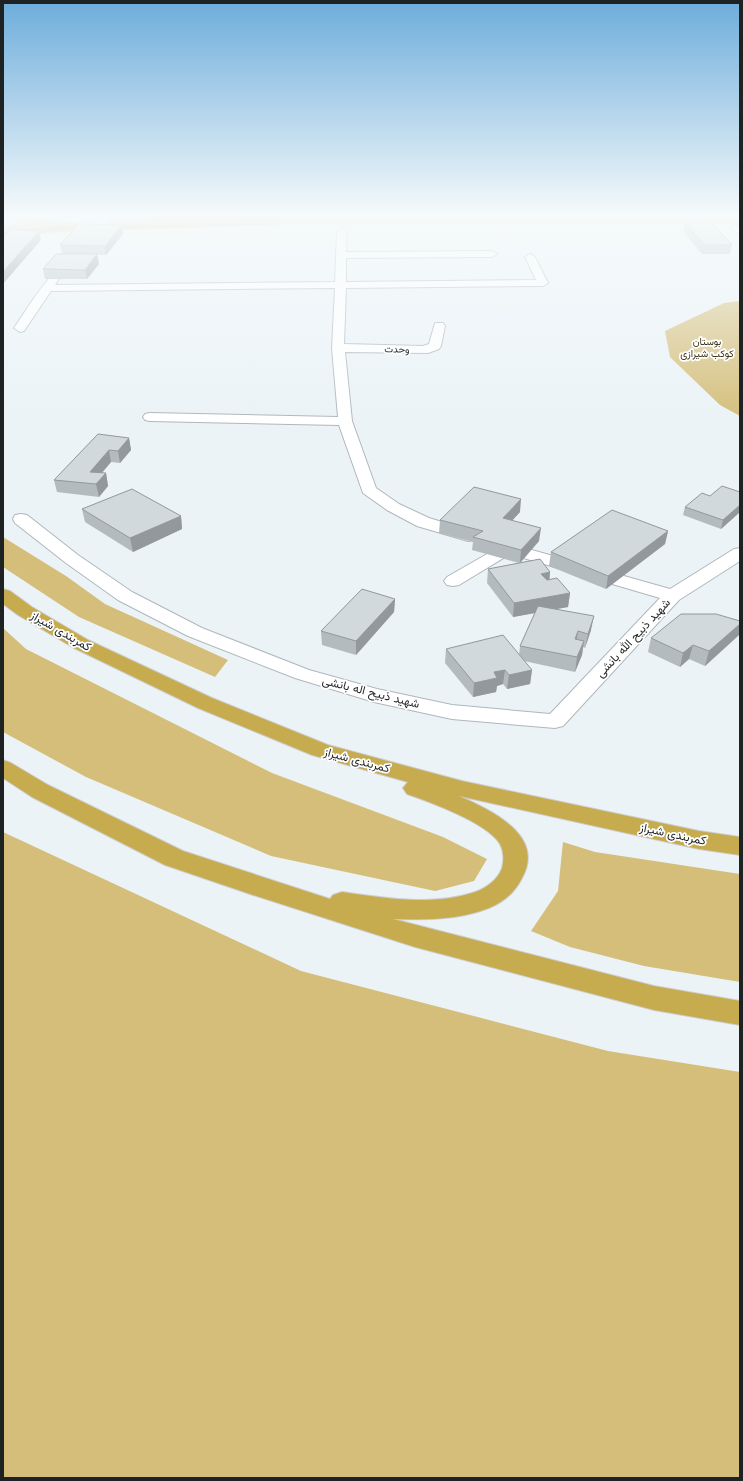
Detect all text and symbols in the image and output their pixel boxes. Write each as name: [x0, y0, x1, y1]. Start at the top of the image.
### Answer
park label: بوستان کوکب شیرازی: [680, 334, 734, 361]
street label: وحدت: [384, 341, 410, 357]
street label: شهید ذبیح الله بانشی: [591, 594, 675, 682]
street label: کمربندی شیراز: [26, 606, 95, 656]
street label: شهید ذبیح اله بانشی: [320, 671, 422, 713]
street label: کمربندی شیراز: [321, 742, 392, 777]
street label: کمربندی شیراز: [637, 818, 708, 850]

